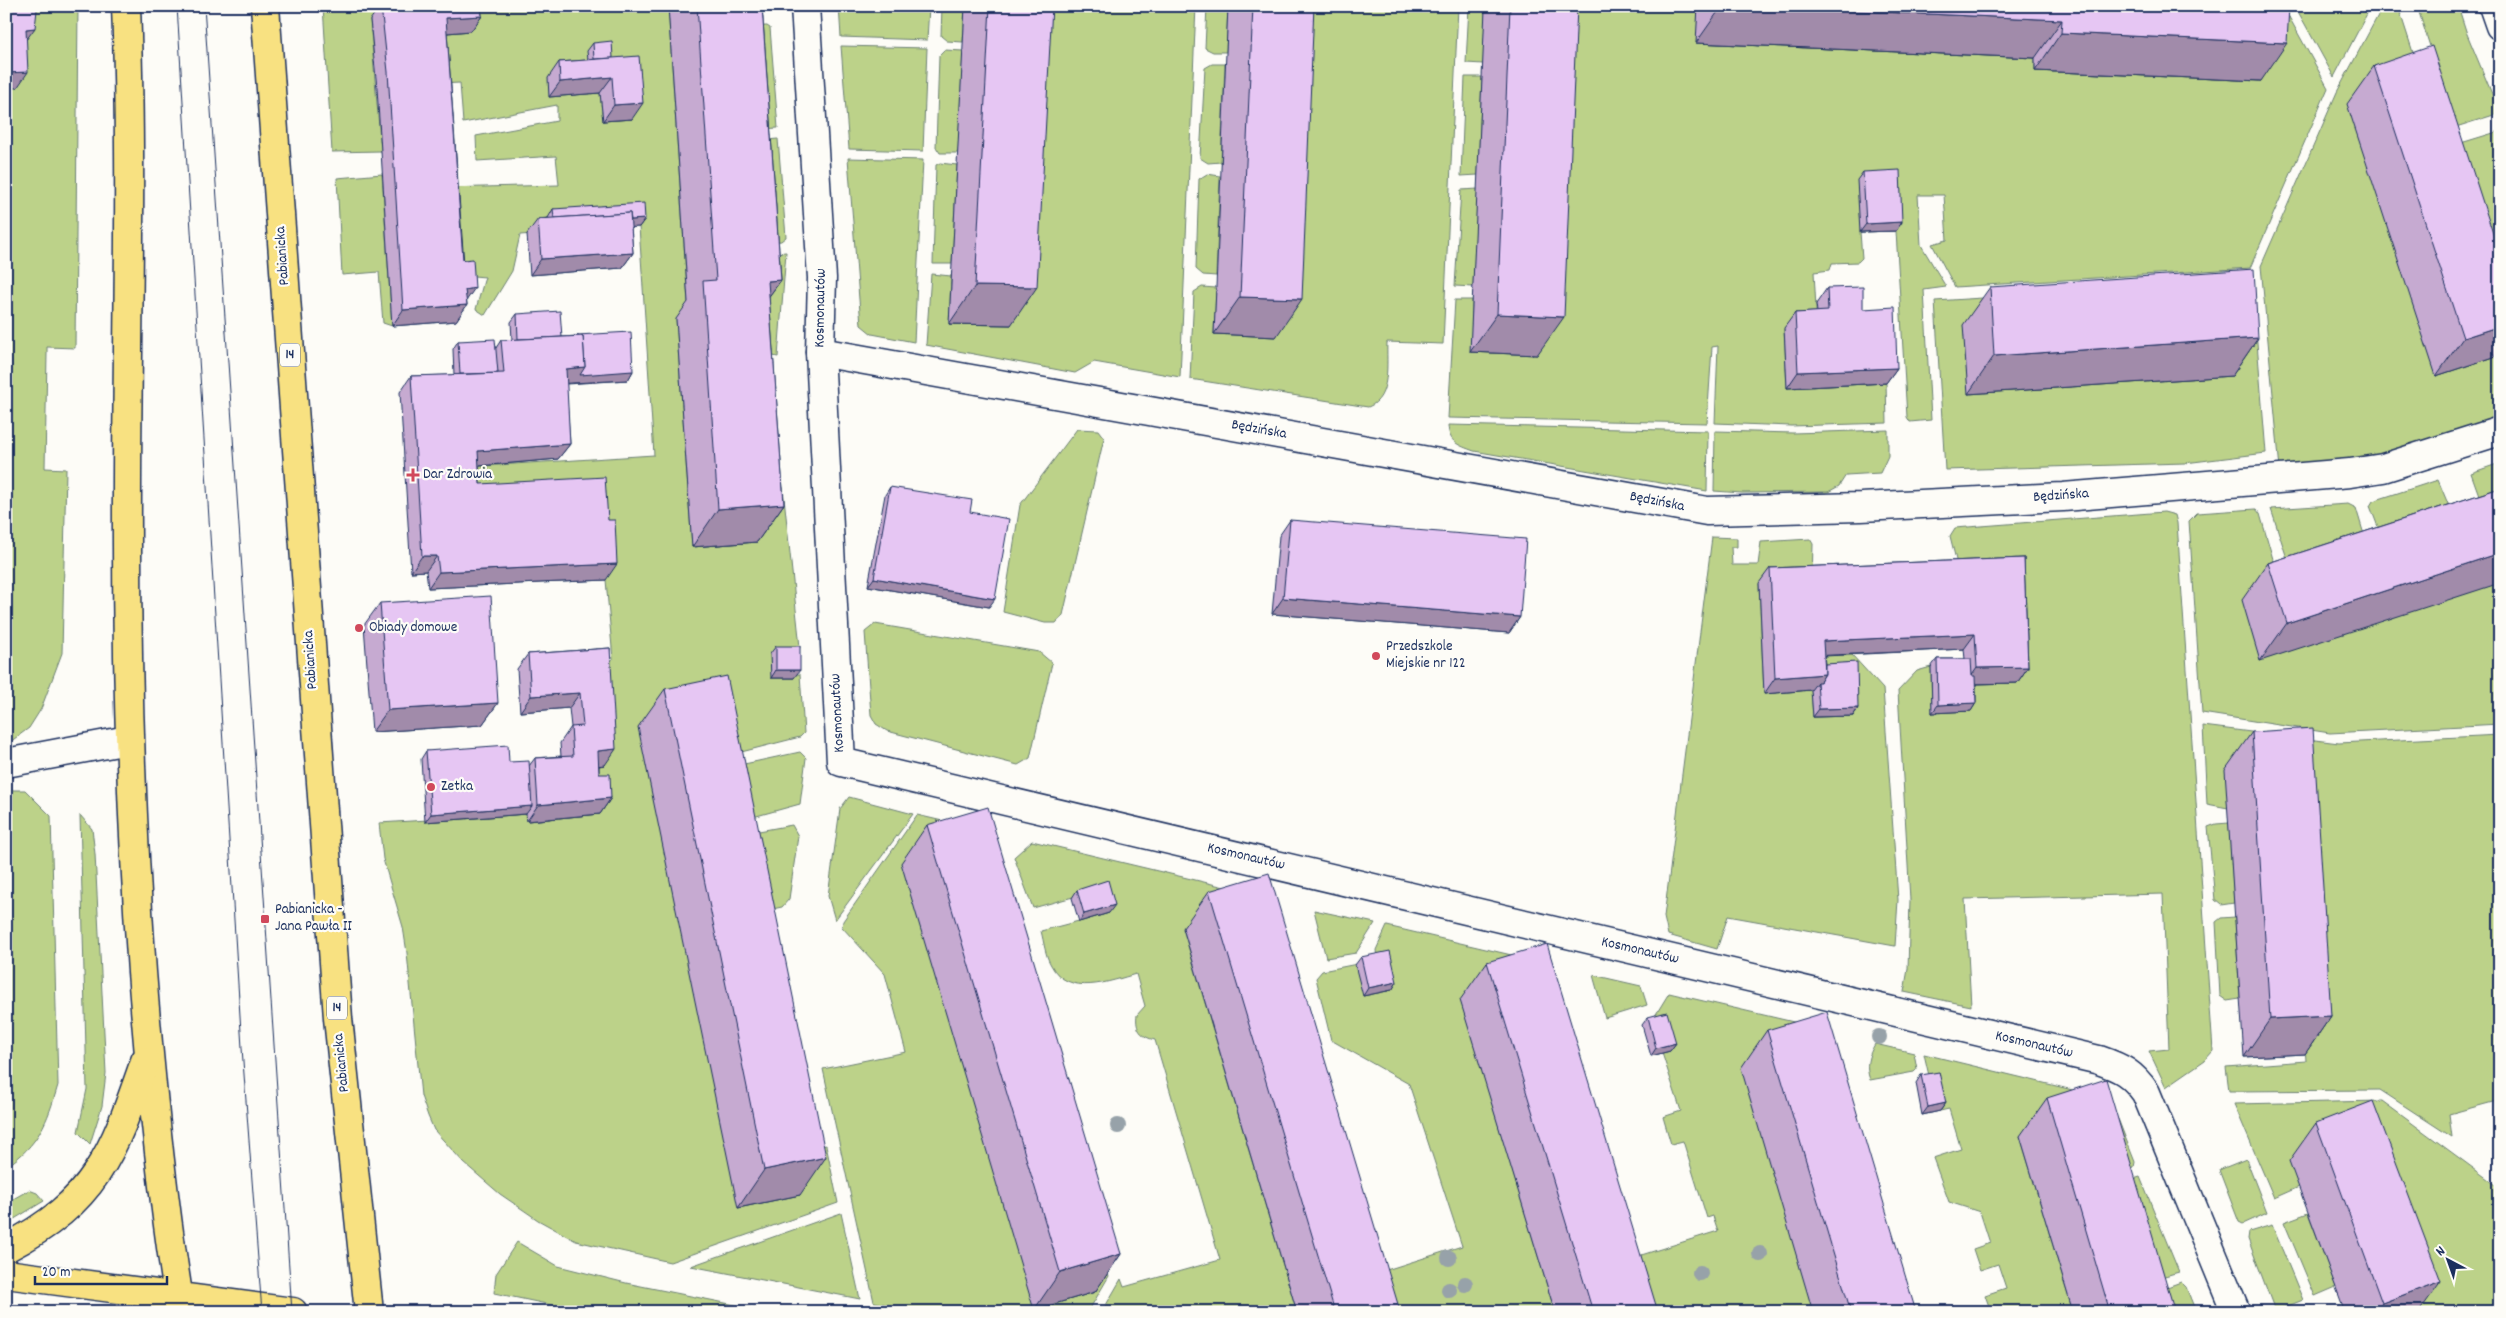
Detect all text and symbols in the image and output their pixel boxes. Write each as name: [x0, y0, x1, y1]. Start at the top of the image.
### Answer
street label: Pabianicka: [270, 225, 296, 286]
street label: Kosmonautów: [809, 268, 833, 348]
road number: 14: [280, 344, 300, 366]
street label: Będzińska: [1230, 414, 1289, 446]
place label: Dar Zdrowia: [423, 464, 493, 486]
marker: Dar Zdrowia: [407, 469, 419, 481]
street label: Będzińska: [2032, 483, 2090, 509]
street label: Będzińska: [1628, 486, 1687, 518]
place label: Obiady domowe: [369, 617, 458, 639]
marker: Obiady domowe: [353, 622, 365, 634]
street label: Pabianicka: [298, 629, 324, 690]
place label: Przedszkole Miejskie nr 122: [1386, 636, 1466, 675]
marker: Przedszkole Miejskie nr 122: [1370, 650, 1382, 662]
street label: Kosmonautów: [825, 673, 851, 753]
place label: Zetka: [441, 776, 474, 798]
marker: Zetka: [425, 781, 437, 793]
street label: Kosmonautów: [1205, 837, 1287, 877]
place label: Pabianicka - Jana Pawła II: [275, 899, 352, 938]
marker: Pabianicka - Jana Pawła II: [259, 913, 271, 925]
street label: Kosmonautów: [1599, 931, 1681, 971]
road number: 14: [327, 996, 347, 1020]
street label: Kosmonautów: [1993, 1025, 2075, 1065]
street label: Pabianicka: [328, 1032, 356, 1093]
north arrow: [2424, 1236, 2474, 1286]
text: N: [2432, 1242, 2450, 1262]
scale bar: [35, 1253, 168, 1285]
text: 20 m: [42, 1262, 70, 1284]

